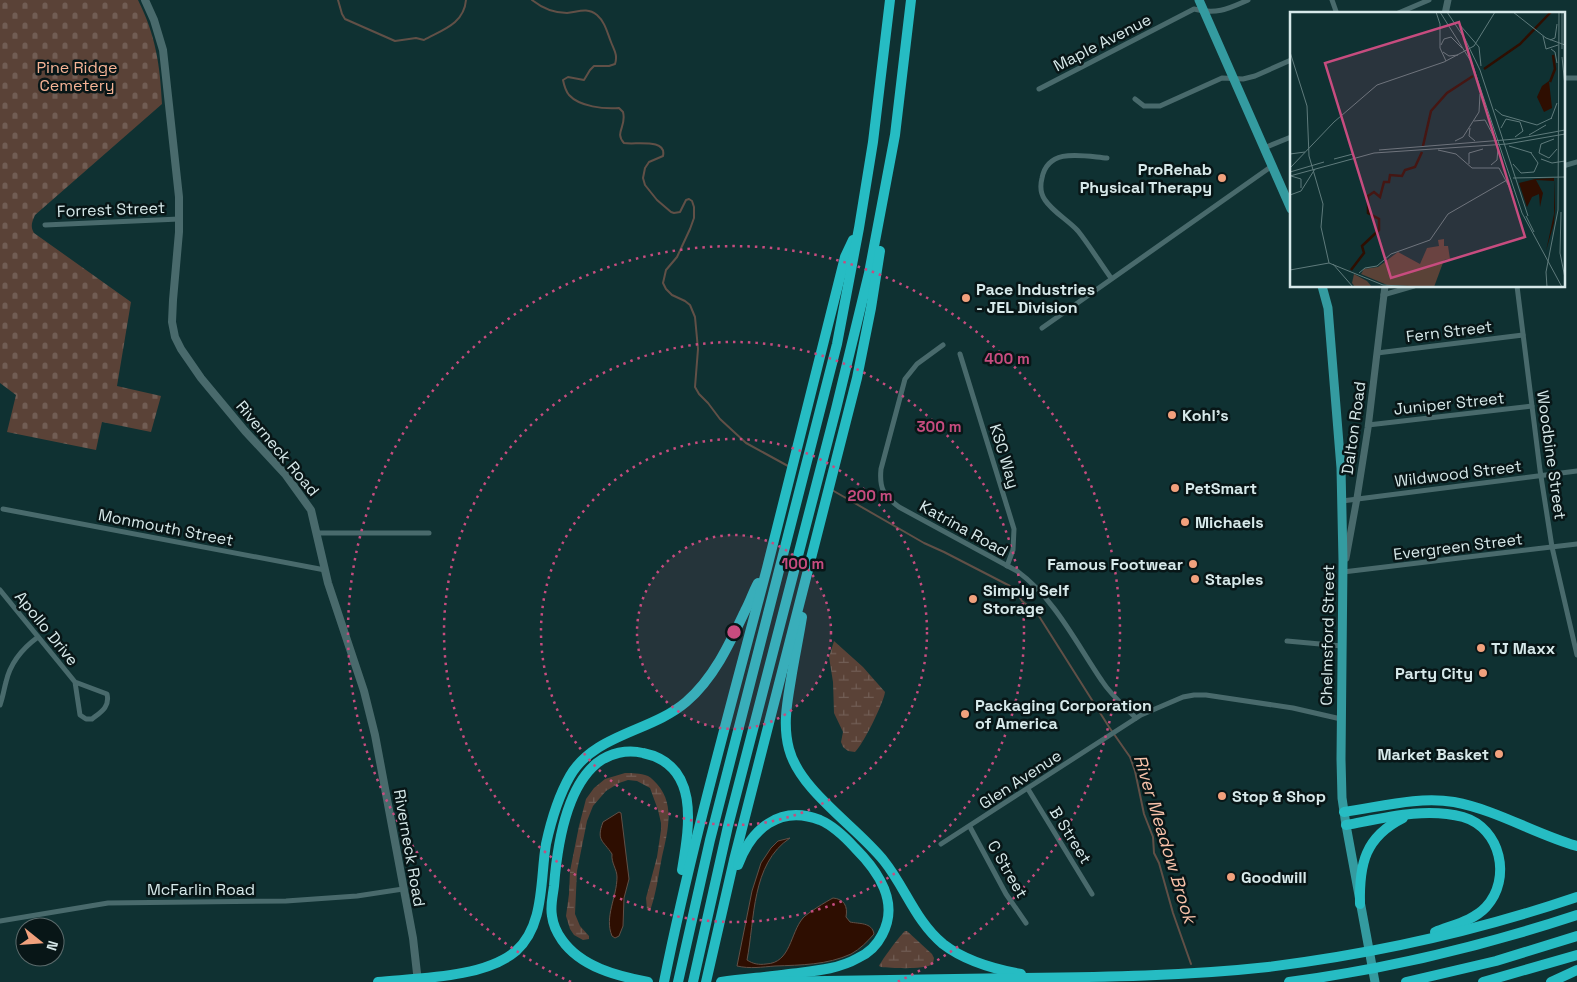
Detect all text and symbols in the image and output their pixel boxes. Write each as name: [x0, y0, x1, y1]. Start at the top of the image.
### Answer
street label: Maple Avenue: [1050, 9, 1155, 76]
inset map: [1290, 12, 1564, 288]
park label: Pine Ridge Cemetery: [37, 57, 118, 96]
place label: ProRehab Physical Therapy: [1080, 159, 1212, 198]
marker: ProRehab Physical Therapy: [1216, 172, 1228, 184]
street label: Forrest Street: [57, 197, 165, 222]
place label: Pace Industries - JEL Division: [976, 279, 1095, 318]
marker: Pace Industries - JEL Division: [960, 292, 972, 304]
street label: Fern Street: [1405, 316, 1493, 347]
text: 400 m: [984, 349, 1030, 368]
street label: Dalton Road: [1337, 380, 1370, 476]
street label: Juniper Street: [1393, 387, 1506, 420]
street label: Woodbine Street: [1532, 389, 1571, 521]
street label: Riverneck Road: [231, 396, 324, 501]
place label: Kohl's: [1182, 405, 1229, 426]
marker: Kohl's: [1166, 409, 1178, 421]
text: 300 m: [916, 417, 962, 436]
street label: KSC Way: [985, 421, 1024, 491]
street label: Wildwood Street: [1393, 455, 1523, 492]
place label: PetSmart: [1185, 478, 1257, 499]
marker: PetSmart: [1169, 482, 1181, 494]
text: 200 m: [848, 486, 892, 505]
street label: Katrina Road: [916, 495, 1012, 561]
street label: Monmouth Street: [97, 504, 235, 551]
place label: Michaels: [1195, 512, 1264, 533]
marker: Michaels: [1179, 516, 1191, 528]
street label: Evergreen Street: [1392, 528, 1524, 565]
text: 100 m: [782, 554, 824, 573]
place label: Famous Footwear: [1047, 554, 1183, 575]
marker: Famous Footwear: [1187, 558, 1199, 570]
street label: Chelmsford Street: [1316, 564, 1339, 706]
place label: Staples: [1205, 569, 1263, 590]
marker: Staples: [1189, 573, 1201, 585]
place label: Simply Self Storage: [983, 580, 1069, 619]
street label: Apollo Drive: [10, 587, 83, 670]
marker: Simply Self Storage: [967, 593, 979, 605]
centre of rings: [725, 623, 743, 641]
place label: TJ Maxx: [1491, 638, 1556, 659]
marker: TJ Maxx: [1475, 642, 1487, 654]
place label: Party City: [1395, 663, 1473, 684]
marker: Party City: [1477, 667, 1489, 679]
place label: Packaging Corporation of America: [975, 695, 1152, 734]
marker: Packaging Corporation of America: [959, 708, 971, 720]
place label: Market Basket: [1377, 744, 1489, 765]
street label: Glen Avenue: [975, 745, 1065, 814]
marker: Market Basket: [1493, 748, 1505, 760]
water label: River Meadow Brook: [1129, 752, 1203, 928]
place label: Stop & Shop: [1232, 786, 1326, 807]
street label: Riverneck Road: [389, 788, 430, 908]
marker: Stop & Shop: [1216, 790, 1228, 802]
street label: B Street: [1045, 803, 1096, 868]
street label: C Street: [983, 837, 1032, 902]
place label: Goodwill: [1241, 867, 1307, 888]
marker: Goodwill: [1225, 871, 1237, 883]
street label: McFarlin Road: [147, 879, 255, 900]
north arrow: [15, 917, 65, 967]
text: N: [42, 939, 62, 953]

